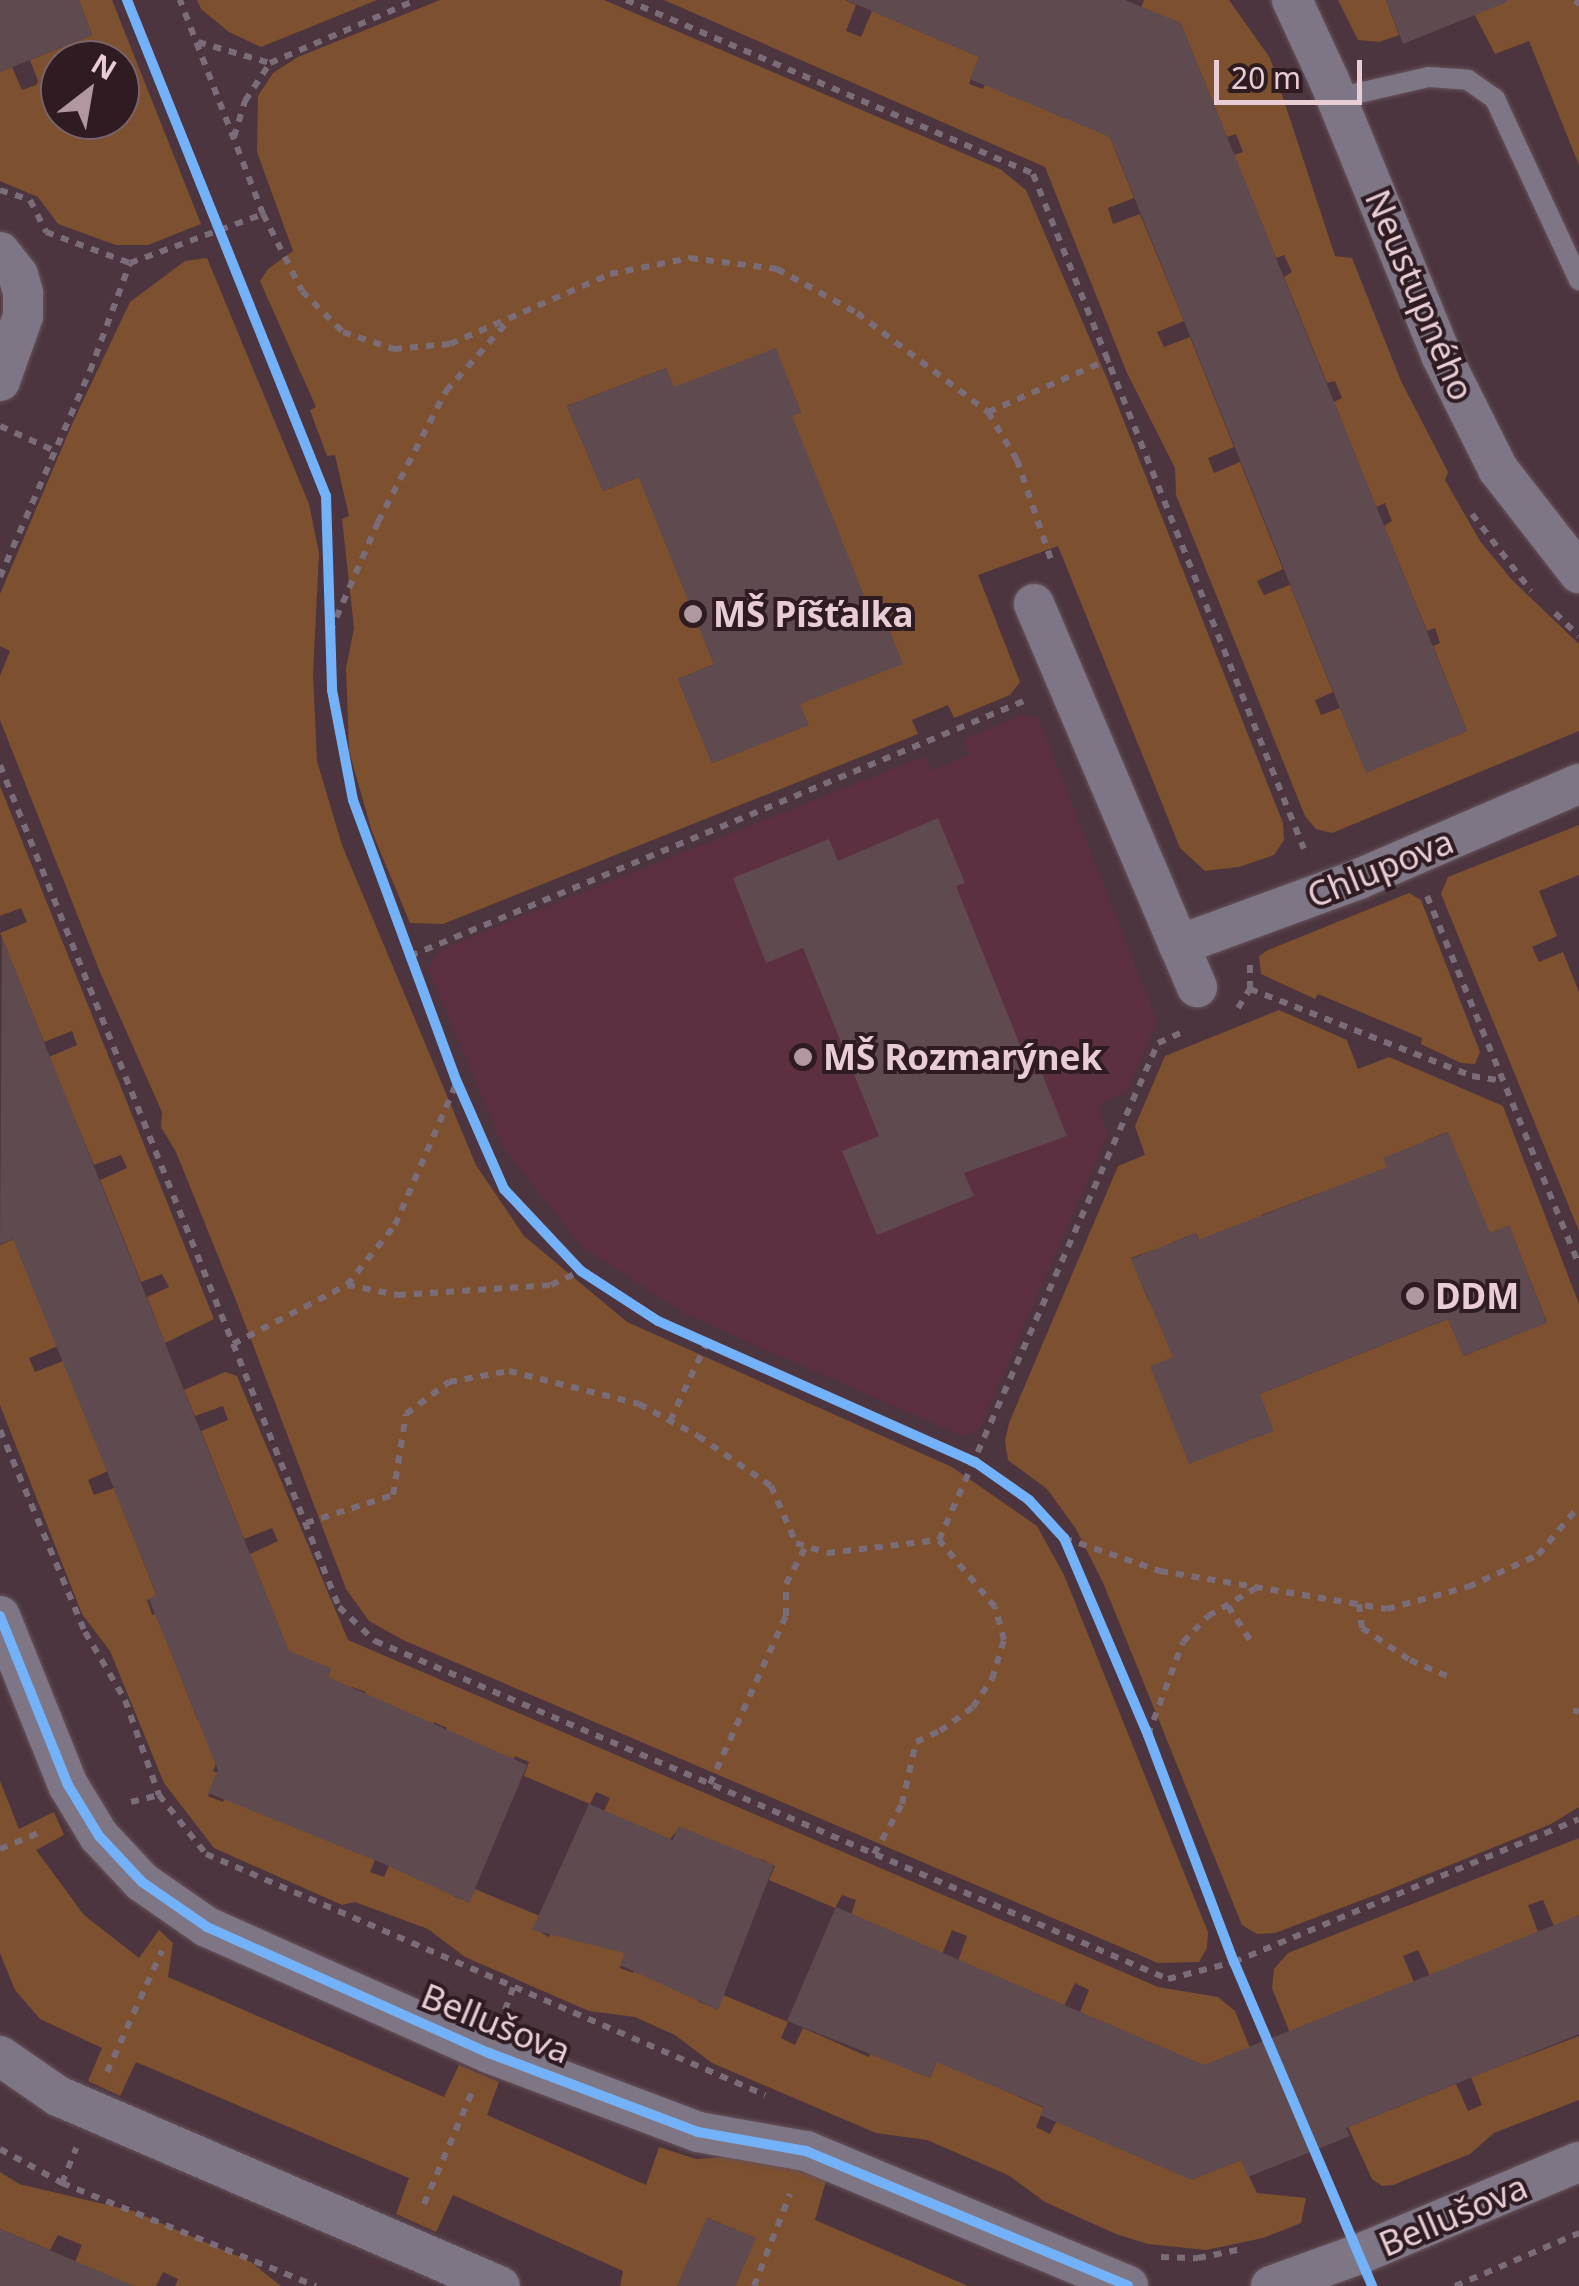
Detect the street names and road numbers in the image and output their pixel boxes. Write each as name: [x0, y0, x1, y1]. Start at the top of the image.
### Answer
street label: Neustupného: [1357, 183, 1483, 407]
street label: Chlupova: [1301, 820, 1459, 916]
street label: Bellušova: [415, 1974, 577, 2072]
street label: Bellušova: [1373, 2165, 1533, 2265]

